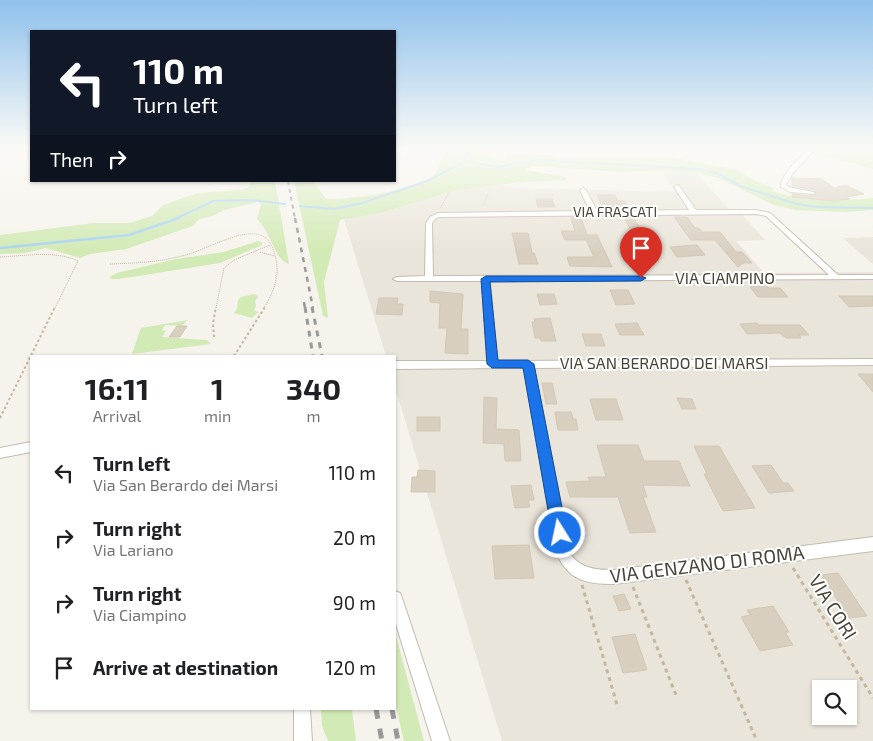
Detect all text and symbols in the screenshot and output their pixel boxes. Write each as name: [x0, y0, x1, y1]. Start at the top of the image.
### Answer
text: 110 m: [133, 49, 224, 91]
icon: left: [50, 50, 115, 115]
text: Turn left: [133, 91, 218, 117]
icon: right: [103, 145, 131, 173]
text: Then: [50, 148, 93, 171]
street label: VIA FRASCATI: [573, 203, 657, 220]
pin: [620, 227, 662, 278]
icon: arrive: [627, 234, 655, 262]
street label: VIA CIAMPINO: [675, 268, 775, 287]
street label: VIA SAN BERARDO DEI MARSI: [560, 353, 768, 372]
text: 16:11: [85, 370, 149, 406]
text: 1: [211, 370, 224, 406]
text: 340: [286, 370, 341, 406]
text: Arrival: [93, 406, 141, 425]
text: min: [204, 406, 231, 425]
text: m: [307, 406, 321, 425]
text: Turn left: [93, 452, 170, 475]
icon: left: [50, 459, 78, 487]
text: 110 m: [329, 461, 376, 484]
text: Via San Berardo dei Marsi: [93, 475, 278, 494]
position arrow: [533, 506, 585, 558]
text: Turn right: [93, 517, 181, 540]
icon: right: [50, 524, 78, 552]
text: 20 m: [333, 526, 376, 549]
text: Via Lariano: [93, 540, 174, 559]
street label: VIA GENZANO DI ROMA: [608, 540, 806, 587]
street label: VIA CORI: [805, 570, 862, 643]
text: Turn right: [93, 582, 181, 605]
icon: right: [50, 589, 78, 617]
text: 90 m: [333, 591, 376, 614]
text: Via Ciampino: [93, 605, 187, 624]
icon: arrive: [50, 654, 78, 682]
text: Arrive at destination: [93, 656, 278, 679]
text: 120 m: [325, 656, 376, 679]
map controls: [812, 680, 857, 725]
button: search: [812, 680, 857, 725]

